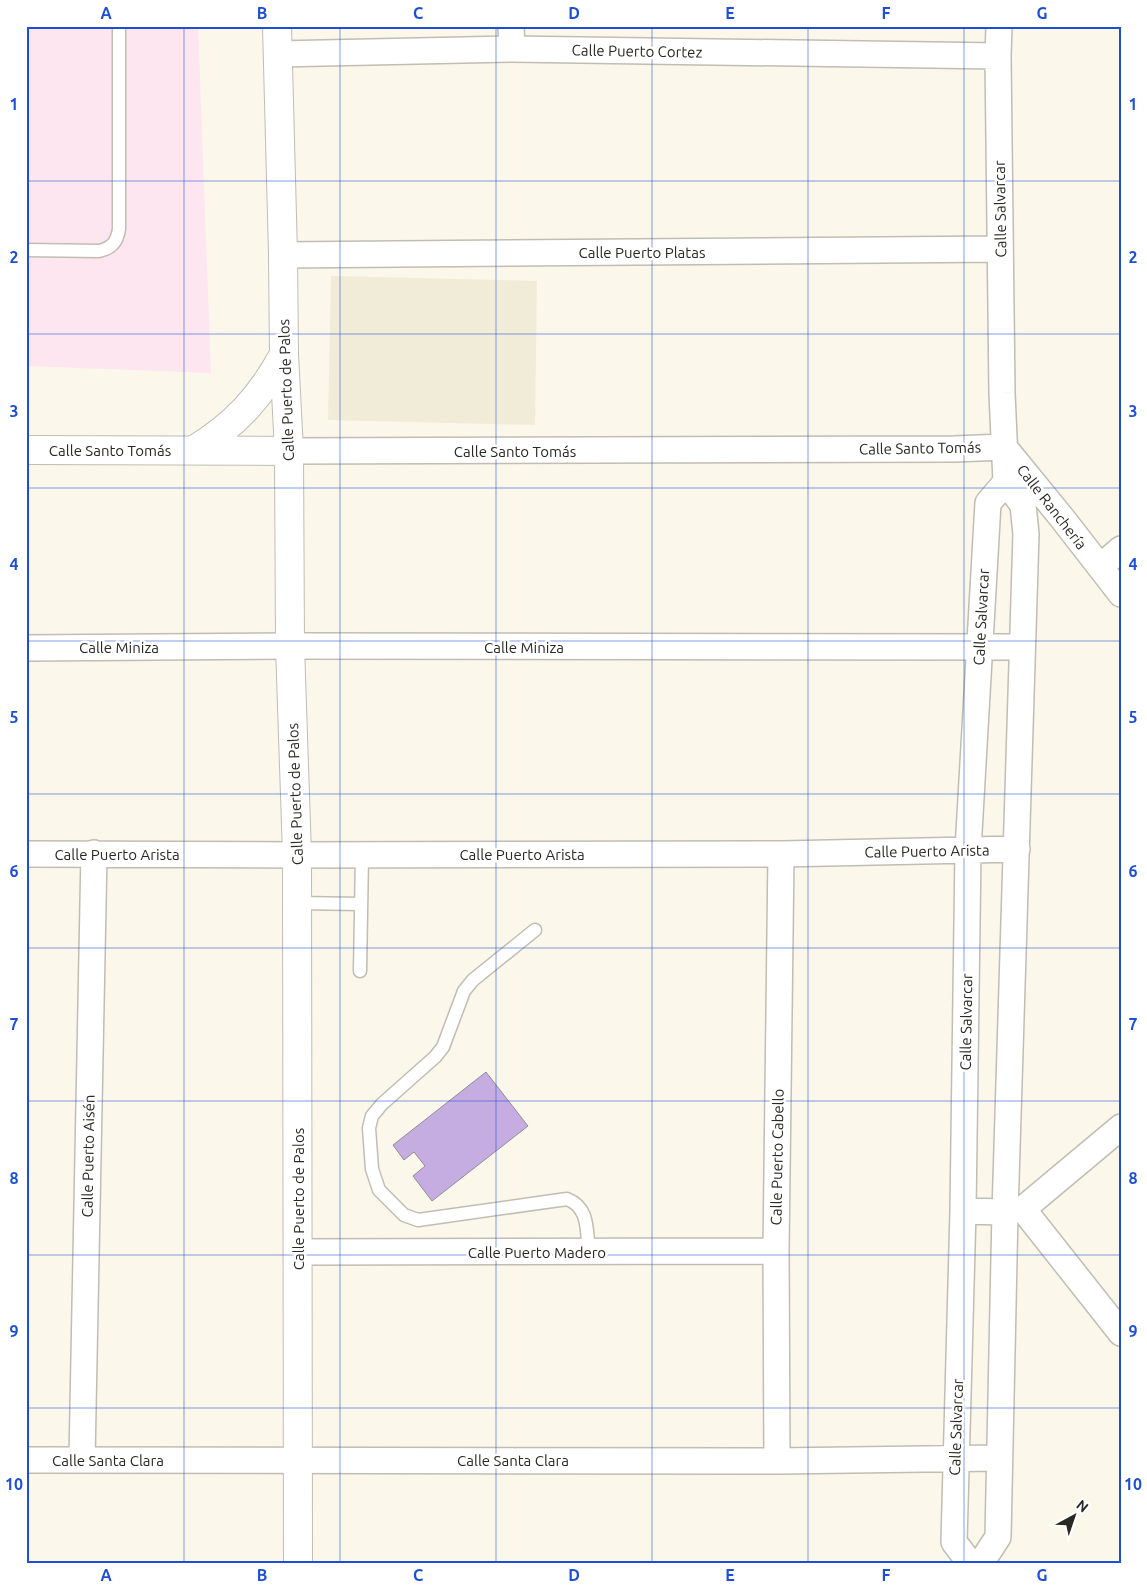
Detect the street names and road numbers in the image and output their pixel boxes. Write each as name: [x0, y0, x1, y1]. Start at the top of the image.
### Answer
street label: Calle Puerto Cortez: [571, 41, 703, 61]
street label: Calle Salvarcar: [991, 160, 1009, 258]
street label: Calle Puerto Platas: [579, 244, 705, 261]
street label: Calle Puerto de Palos: [275, 319, 297, 461]
street label: Calle Santo Tomás: [859, 438, 981, 458]
street label: Calle Santo Tomás: [49, 442, 171, 459]
street label: Calle Santo Tomás: [454, 443, 576, 460]
street label: Calle Ranchería: [1014, 461, 1090, 553]
street label: Calle Salvarcar: [970, 568, 992, 666]
street label: Calle Miniza: [79, 639, 159, 656]
street label: Calle Miniza: [484, 639, 564, 656]
street label: Calle Puerto de Palos: [284, 723, 306, 865]
street label: Calle Puerto Arista: [864, 841, 990, 861]
street label: Calle Puerto Arista: [54, 846, 180, 863]
street label: Calle Puerto Arista: [459, 846, 585, 863]
street label: Calle Salvarcar: [957, 973, 975, 1071]
street label: Calle Puerto Cabello: [767, 1089, 787, 1225]
street label: Calle Puerto Aisén: [78, 1094, 98, 1218]
street label: Calle Puerto de Palos: [290, 1128, 307, 1270]
street label: Calle Puerto Madero: [468, 1244, 606, 1261]
street label: Calle Salvarcar: [946, 1378, 966, 1476]
street label: Calle Santa Clara: [52, 1452, 164, 1469]
street label: Calle Santa Clara: [457, 1452, 569, 1469]

